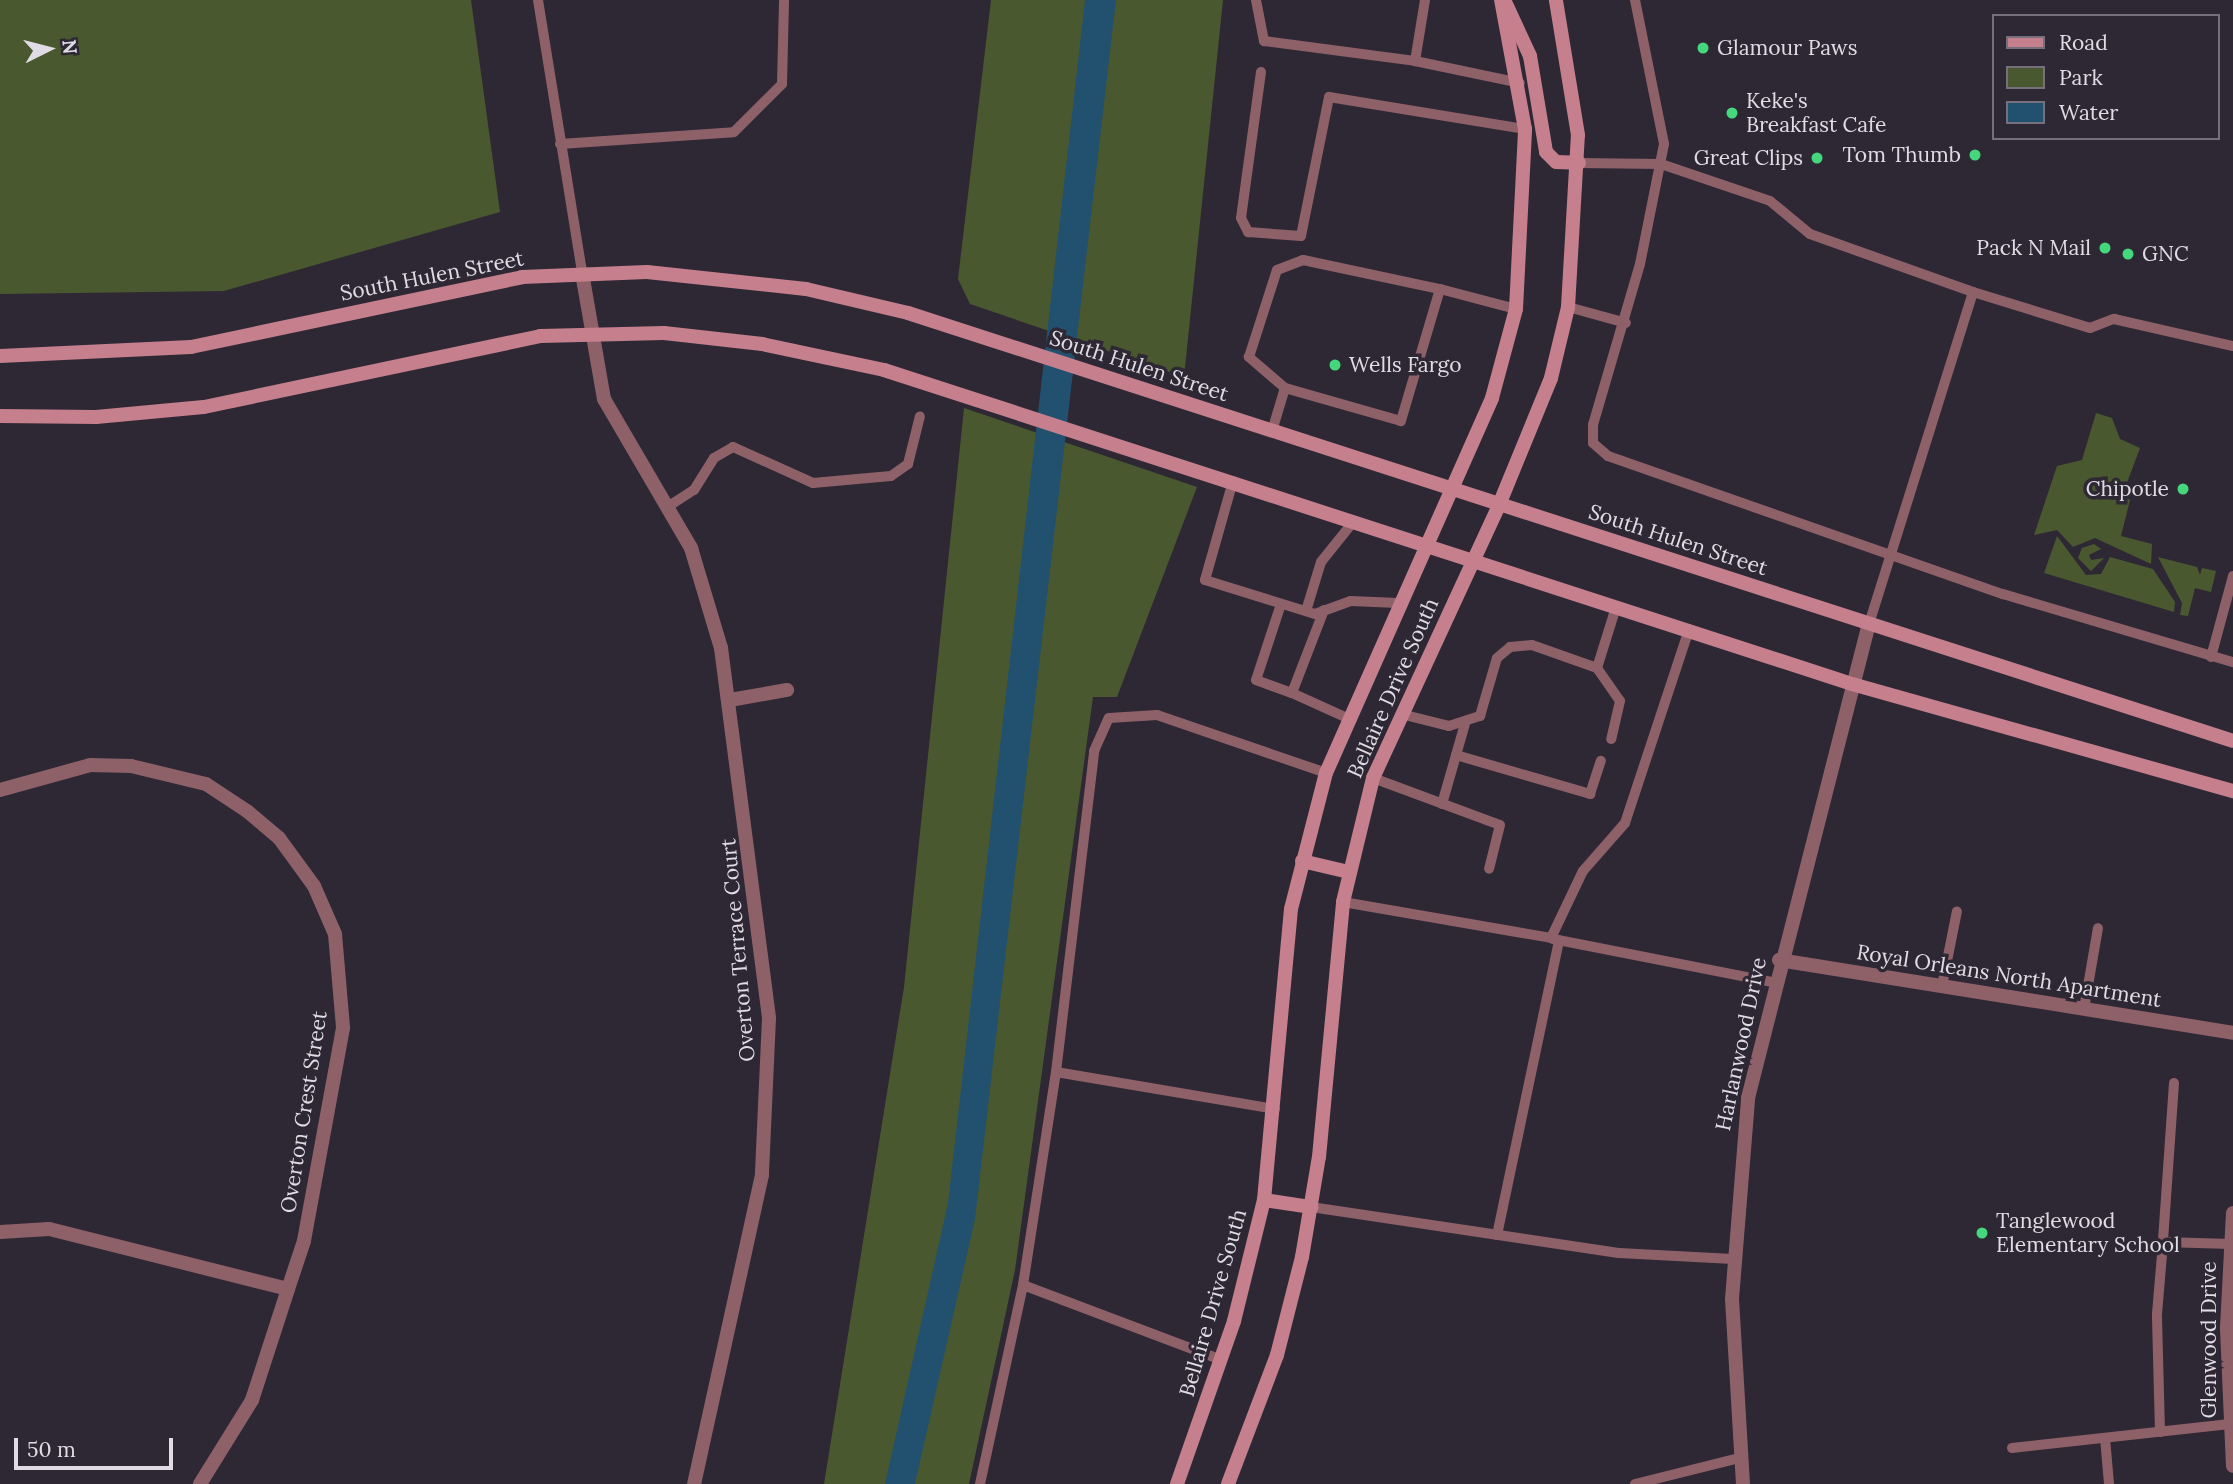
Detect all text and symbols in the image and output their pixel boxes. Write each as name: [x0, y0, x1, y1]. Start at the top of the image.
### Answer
north arrow: [14, 14, 84, 84]
legend: [1992, 14, 2219, 140]
text: Road: [2059, 29, 2108, 56]
place label: Glamour Paws: [1717, 35, 1857, 61]
text: N: [57, 38, 83, 55]
marker: Glamour Paws: [1695, 40, 1711, 56]
text: Park: [2059, 64, 2103, 91]
place label: Keke's Breakfast Cafe: [1746, 88, 1886, 138]
text: Water: [2059, 99, 2118, 126]
marker: Keke's Breakfast Cafe: [1724, 105, 1740, 121]
place label: Tom Thumb: [1842, 142, 1961, 168]
place label: Great Clips: [1694, 145, 1803, 171]
marker: Tom Thumb: [1967, 147, 1983, 163]
marker: Great Clips: [1809, 150, 1825, 166]
place label: Pack N Mail: [1976, 235, 2091, 261]
marker: Pack N Mail: [2097, 240, 2113, 256]
place label: GNC: [2142, 241, 2189, 267]
street label: South Hulen Street: [338, 246, 526, 306]
marker: GNC: [2120, 246, 2136, 262]
street label: South Hulen Street: [1046, 325, 1232, 407]
place label: Wells Fargo: [1349, 352, 1461, 378]
marker: Wells Fargo: [1327, 357, 1343, 373]
place label: Chipotle: [2086, 476, 2169, 502]
marker: Chipotle: [2175, 481, 2191, 497]
street label: South Hulen Street: [1585, 499, 1771, 581]
street label: Bellaire Drive South: [1342, 594, 1444, 782]
street label: Overton Terrace Court: [716, 837, 760, 1063]
street label: Royal Orleans North Apartment: [1855, 939, 2163, 1013]
street label: Harlanwood Drive: [1710, 955, 1772, 1133]
street label: Overton Crest Street: [276, 1009, 332, 1215]
street label: Bellaire Drive South: [1174, 1206, 1252, 1400]
place label: Tanglewood Elementary School: [1996, 1208, 2180, 1258]
marker: Tanglewood Elementary School: [1974, 1225, 1990, 1241]
street label: Glenwood Drive: [2196, 1261, 2222, 1419]
scale bar: [18, 1424, 177, 1468]
text: 50 m: [27, 1436, 76, 1463]

